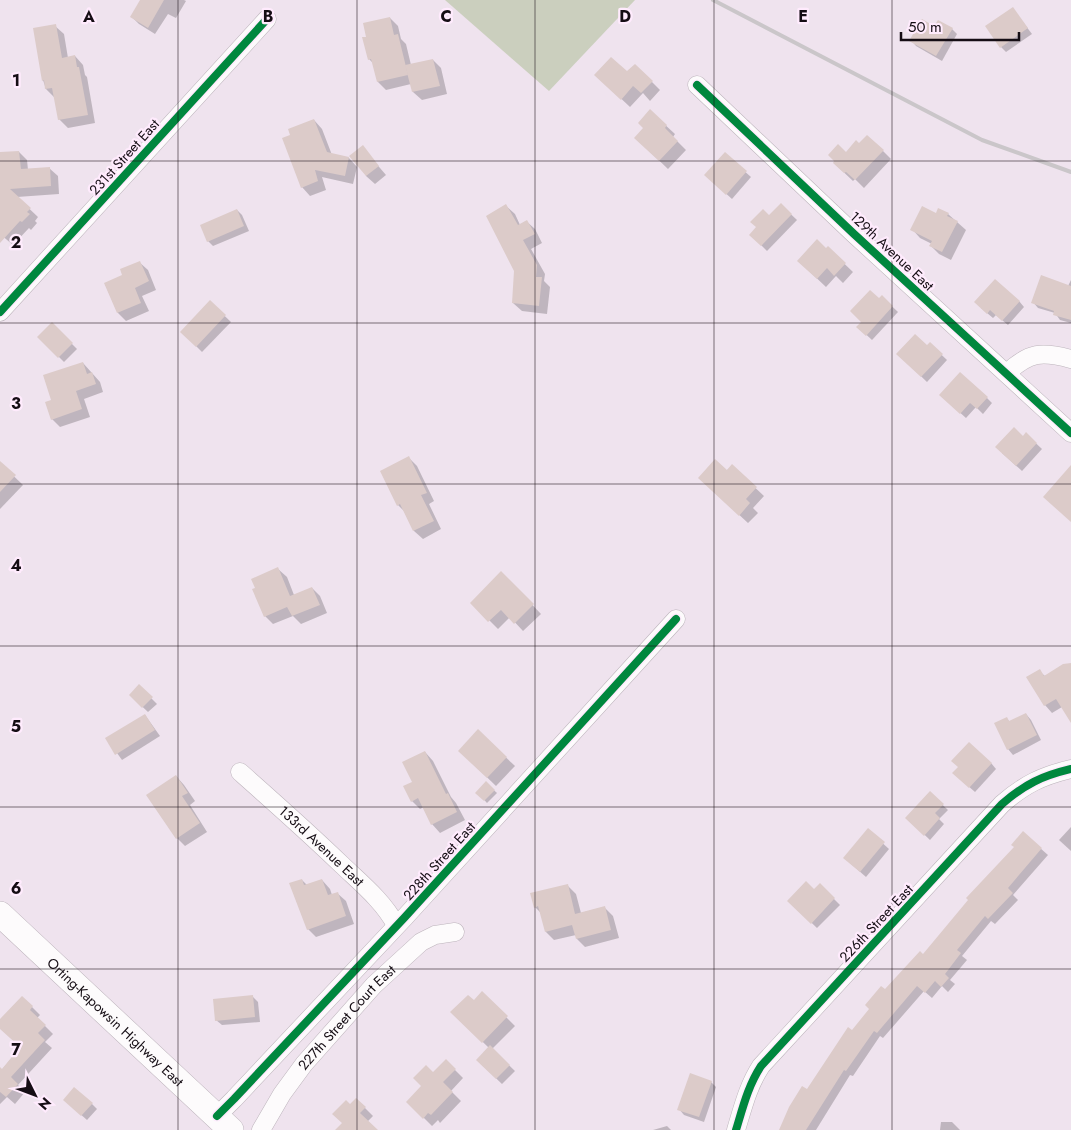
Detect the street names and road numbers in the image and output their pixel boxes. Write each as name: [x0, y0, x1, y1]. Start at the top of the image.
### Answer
street label: 231st Street East: [84, 114, 164, 199]
street label: 129th Avenue East: [846, 207, 939, 296]
street label: 133rd Avenue East: [275, 801, 369, 891]
street label: 228th Street East: [398, 817, 480, 905]
street label: 226th Street East: [835, 879, 918, 966]
street label: Orting-Kapowsin Highway East: [43, 953, 189, 1091]
street label: 227th Street Court East: [293, 960, 400, 1074]

